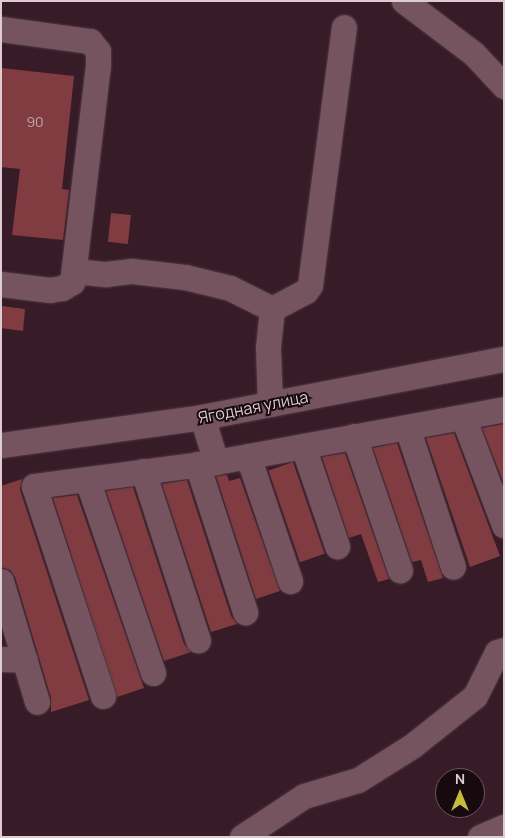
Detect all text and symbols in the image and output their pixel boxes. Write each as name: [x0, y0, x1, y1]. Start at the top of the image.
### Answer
house number: 90: [26, 114, 44, 130]
street label: Ягодная улица: [196, 387, 310, 427]
north arrow: [435, 768, 485, 818]
text: N: [455, 769, 465, 788]

